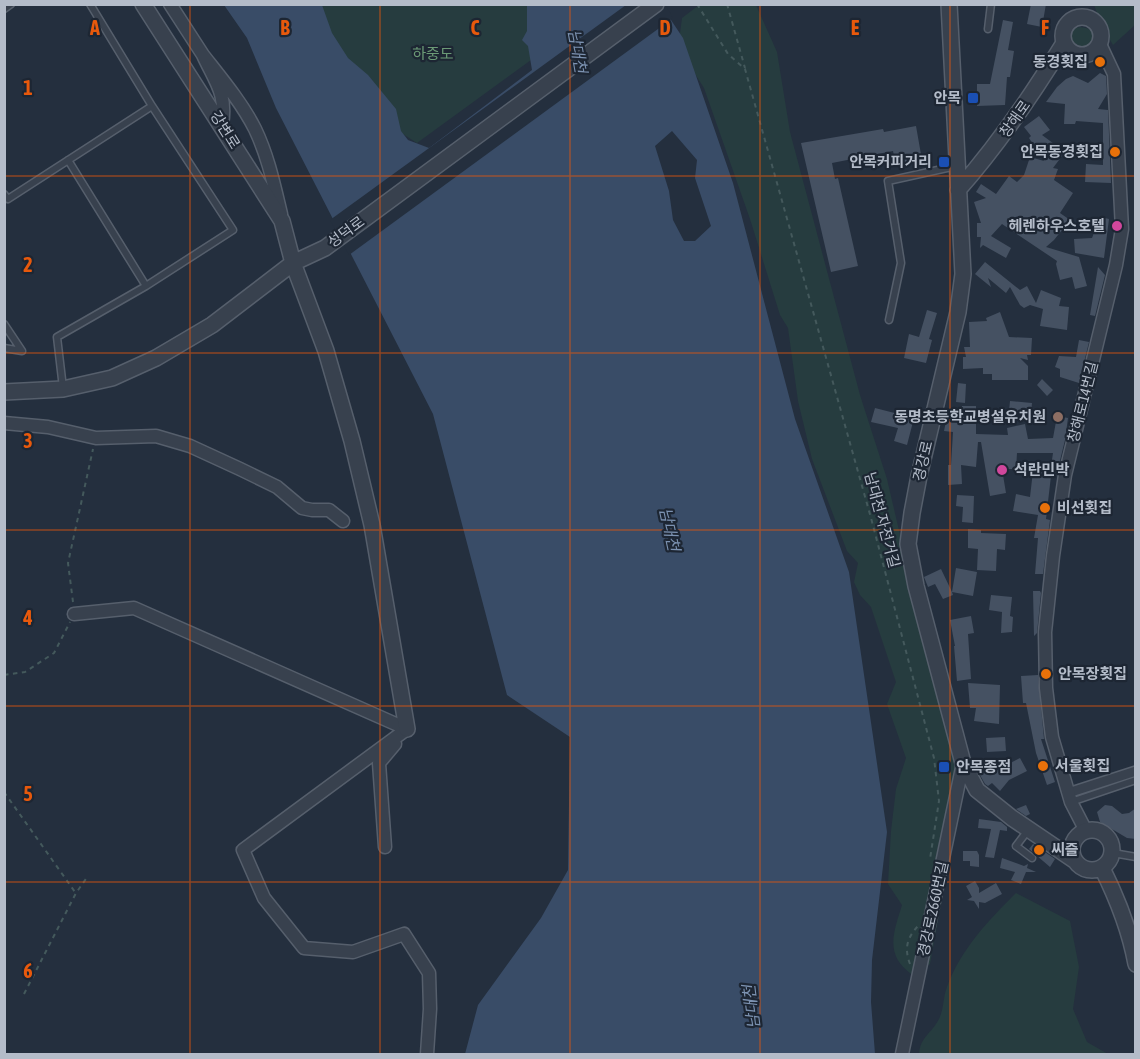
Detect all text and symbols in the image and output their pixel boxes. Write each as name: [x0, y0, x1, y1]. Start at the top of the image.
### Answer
text: A: [89, 16, 100, 39]
text: B: [280, 16, 290, 39]
text: C: [471, 16, 480, 39]
text: D: [659, 16, 671, 39]
text: E: [851, 16, 860, 39]
text: F: [1041, 16, 1049, 39]
water label: 남대천: [565, 28, 591, 77]
park label: 하중도: [412, 45, 454, 62]
place label: 동경횟집: [1033, 53, 1088, 70]
marker: 동경횟집: [1093, 55, 1107, 69]
text: 1: [23, 76, 33, 99]
place label: 안목: [933, 89, 961, 106]
marker: 안목: [966, 91, 980, 105]
street label: 창해로: [996, 97, 1033, 141]
street label: 강변로: [207, 108, 244, 152]
place label: 안목동경횟집: [1020, 143, 1103, 160]
marker: 안목동경횟집: [1108, 145, 1122, 159]
place label: 안목커피거리: [849, 153, 932, 170]
marker: 안목커피거리: [937, 155, 951, 169]
street label: 성덕로: [324, 213, 367, 251]
place label: 헤렌하우스호텔: [1008, 217, 1105, 234]
marker: 헤렌하우스호텔: [1110, 219, 1124, 233]
text: 2: [23, 253, 33, 276]
street label: 창해로14번길: [1064, 360, 1101, 444]
place label: 동명초등학교병설유치원: [894, 408, 1046, 425]
marker: 동명초등학교병설유치원: [1051, 410, 1065, 424]
text: 3: [23, 429, 33, 452]
street label: 경강로: [910, 439, 935, 483]
place label: 석란민박: [1014, 461, 1069, 478]
marker: 석란민박: [995, 463, 1009, 477]
street label: 남대천 자전거길: [862, 470, 903, 570]
place label: 비선횟집: [1057, 499, 1112, 516]
marker: 비선횟집: [1038, 501, 1052, 515]
water label: 남대천: [657, 506, 684, 555]
text: 4: [22, 606, 33, 629]
place label: 안목장횟집: [1058, 665, 1127, 682]
marker: 안목장횟집: [1039, 667, 1053, 681]
place label: 서울횟집: [1055, 757, 1110, 774]
place label: 안목종점: [956, 758, 1011, 775]
marker: 서울횟집: [1036, 759, 1050, 773]
marker: 안목종점: [937, 760, 951, 774]
text: 5: [23, 782, 33, 805]
place label: 씨즐: [1051, 841, 1079, 858]
marker: 씨즐: [1032, 843, 1046, 857]
street label: 경강로2660번길: [914, 860, 951, 958]
text: 6: [23, 959, 33, 982]
water label: 남대천: [739, 982, 763, 1030]

